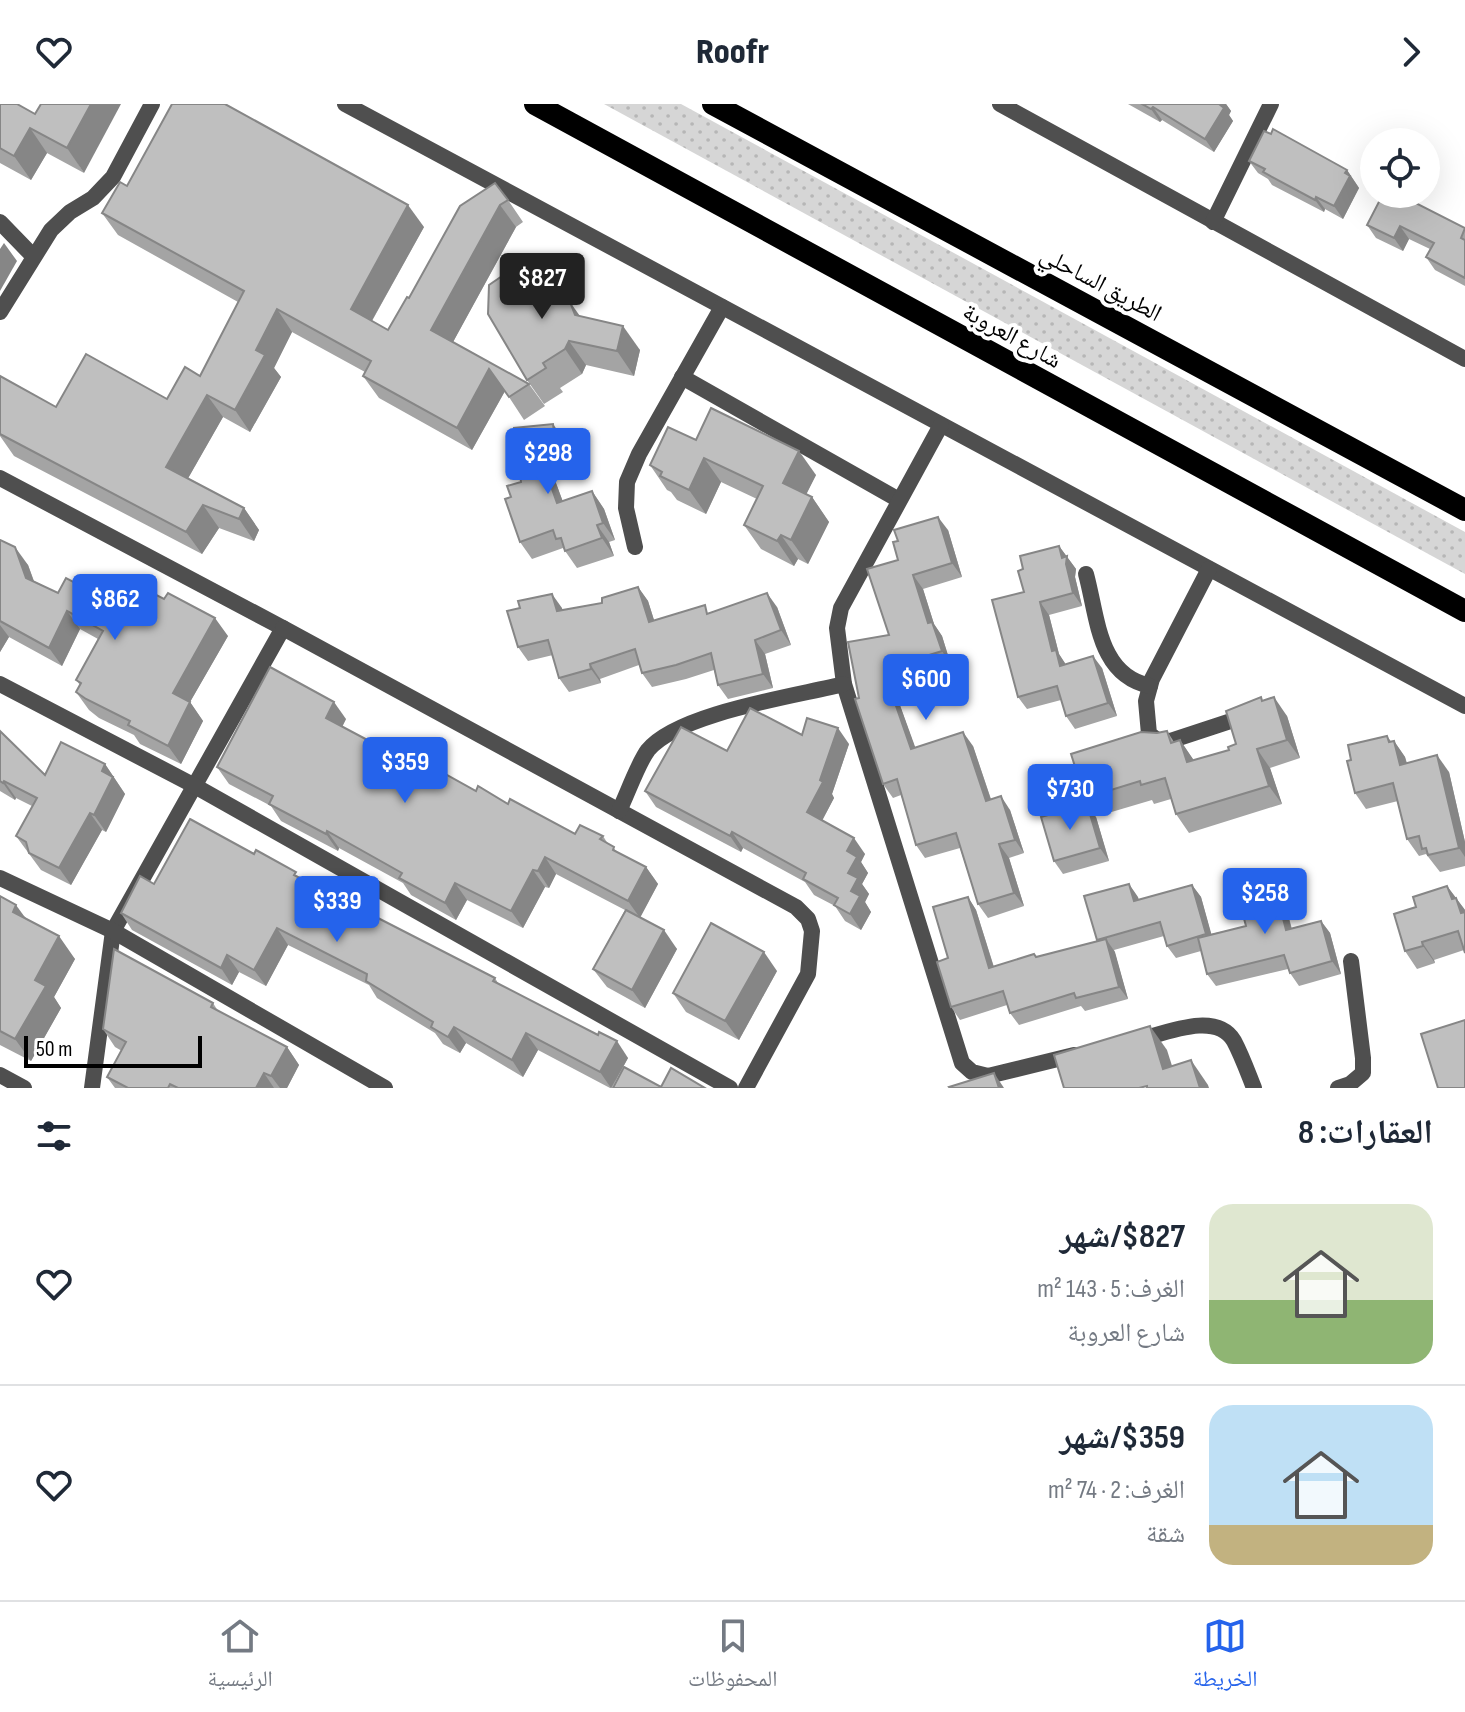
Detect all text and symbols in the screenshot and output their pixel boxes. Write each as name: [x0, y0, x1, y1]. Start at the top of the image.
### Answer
icon: heart: [32, 30, 76, 74]
icon: forward: [1389, 30, 1433, 74]
text: Roofr: [696, 31, 769, 74]
map controls: [1360, 128, 1440, 208]
button: locate: [1360, 128, 1440, 208]
street label: الطريق الساحلي: [1033, 240, 1167, 332]
pin: $827: [495, 253, 589, 321]
text: $827: [518, 263, 566, 294]
street label: شارع العروبة: [957, 297, 1067, 375]
pin: $298: [501, 428, 595, 496]
text: $298: [523, 438, 573, 469]
pin: $862: [68, 574, 162, 642]
text: $862: [90, 584, 140, 615]
pin: $600: [879, 654, 973, 722]
text: $600: [901, 664, 951, 695]
pin: $359: [358, 737, 452, 805]
text: $359: [381, 747, 429, 778]
pin: $730: [1023, 764, 1117, 832]
text: $730: [1046, 774, 1094, 805]
pin: $258: [1218, 868, 1312, 936]
pin: $339: [290, 876, 384, 944]
text: $258: [1241, 878, 1289, 909]
text: $339: [313, 886, 361, 917]
scale bar: [24, 1032, 202, 1068]
text: 50 m: [36, 1036, 72, 1063]
text: العقارات: 8: [1298, 1112, 1433, 1153]
icon: filters: [32, 1114, 76, 1158]
text: $827/شهر: [1060, 1216, 1185, 1257]
icon: home: [1273, 1236, 1369, 1332]
icon: heart: [32, 1262, 76, 1306]
text: الغرف: 5 · 143 m²: [1037, 1274, 1185, 1305]
text: شارع العروبة: [1067, 1318, 1185, 1349]
text: $359/شهر: [1059, 1417, 1185, 1458]
icon: home: [1273, 1437, 1369, 1533]
icon: heart: [32, 1463, 76, 1507]
text: الغرف: 2 · 74 m²: [1048, 1475, 1185, 1506]
text: شقة: [1146, 1519, 1185, 1550]
tab: الرئيسية: [208, 1614, 273, 1700]
tab: المحفوظات: [688, 1614, 777, 1700]
tab: الخريطة: [1193, 1614, 1257, 1700]

